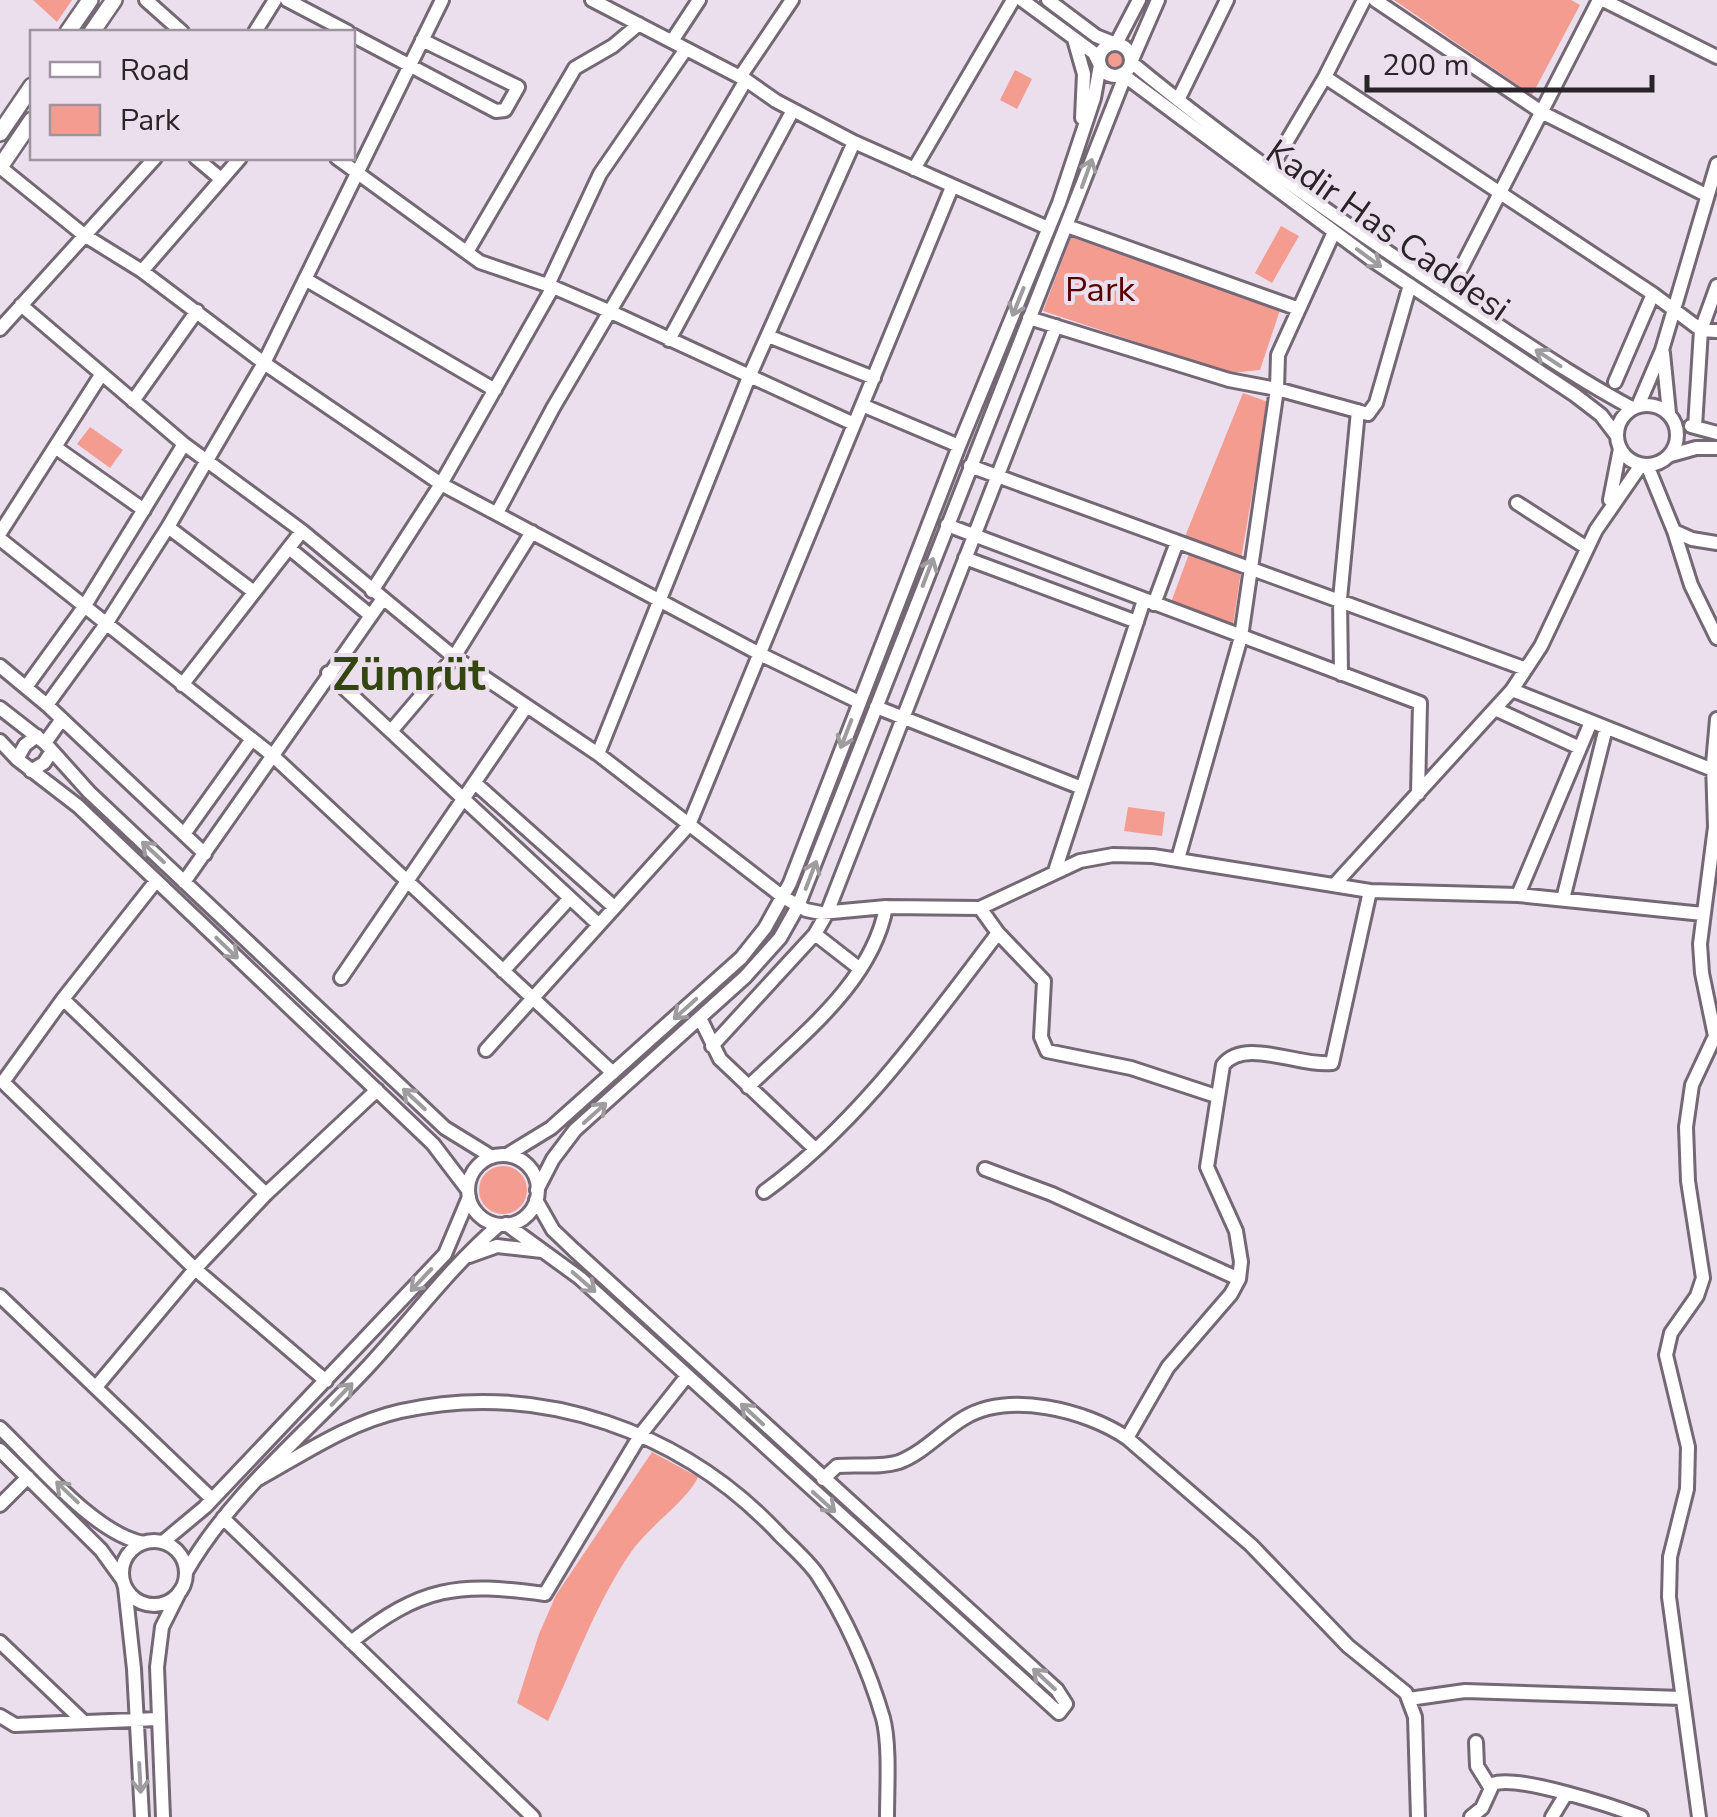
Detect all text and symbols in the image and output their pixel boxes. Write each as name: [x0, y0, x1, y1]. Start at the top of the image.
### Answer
legend: [30, 30, 355, 160]
scale bar: [1367, 30, 1652, 92]
text: 200 m: [1382, 45, 1469, 86]
text: Road: [120, 50, 190, 91]
text: Park: [120, 100, 181, 141]
street label: Kadir Has Caddesi: [1257, 129, 1519, 332]
one-way arrow: [1079, 158, 1097, 189]
one-way arrow: [1355, 247, 1383, 268]
park label: Park: [1065, 266, 1135, 313]
one-way arrow: [1008, 286, 1026, 317]
one-way arrow: [1535, 348, 1563, 369]
one-way arrow: [921, 558, 939, 588]
district label: Zümrüt: [332, 645, 486, 706]
one-way arrow: [836, 719, 854, 749]
one-way arrow: [141, 840, 165, 864]
one-way arrow: [803, 860, 821, 891]
one-way arrow: [215, 936, 239, 960]
one-way arrow: [673, 997, 698, 1020]
one-way arrow: [403, 1087, 427, 1111]
one-way arrow: [582, 1101, 607, 1124]
one-way arrow: [410, 1267, 433, 1292]
one-way arrow: [571, 1271, 596, 1294]
one-way arrow: [330, 1382, 354, 1406]
one-way arrow: [740, 1403, 765, 1426]
one-way arrow: [56, 1480, 80, 1504]
one-way arrow: [811, 1490, 836, 1513]
one-way arrow: [1032, 1668, 1057, 1691]
one-way arrow: [131, 1761, 150, 1793]

